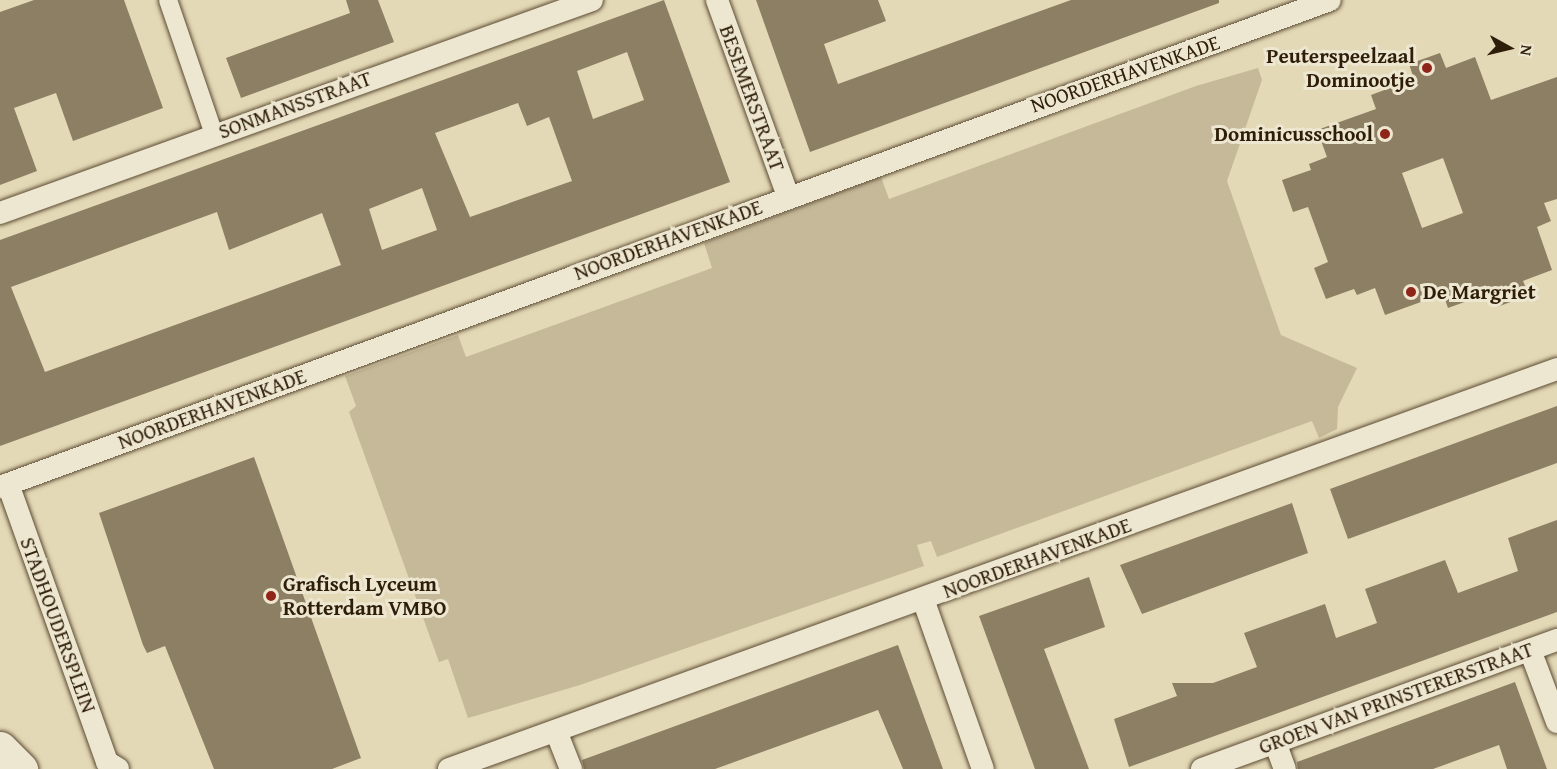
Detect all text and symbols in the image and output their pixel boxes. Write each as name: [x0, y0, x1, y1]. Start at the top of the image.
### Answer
north arrow: [1479, 18, 1539, 78]
street label: BESEMERSTRAAT: [714, 21, 790, 175]
street label: NOORDERHAVENKADE: [1027, 30, 1223, 118]
place label: Peuterspeelzaal Dominootje: [1266, 43, 1415, 93]
text: N: [1514, 44, 1539, 57]
marker: Peuterspeelzaal Dominootje: [1420, 61, 1434, 75]
street label: SONMANSSTRAAT: [215, 66, 375, 144]
place label: Dominicusschool: [1214, 121, 1373, 147]
marker: Dominicusschool: [1378, 127, 1392, 141]
street label: NOORDERHAVENKADE: [570, 194, 766, 286]
place label: De Margriet: [1423, 279, 1536, 305]
marker: De Margriet: [1404, 285, 1418, 299]
street label: NOORDERHAVENKADE: [114, 363, 310, 455]
street label: NOORDERHAVENKADE: [939, 512, 1135, 604]
street label: STADHOUDERSPLEIN: [15, 534, 101, 716]
place label: Grafisch Lyceum Rotterdam VMBO: [283, 571, 447, 621]
marker: Grafisch Lyceum Rotterdam VMBO: [264, 589, 278, 603]
street label: GROEN VAN PRINSTERERSTRAAT: [1255, 637, 1537, 759]

